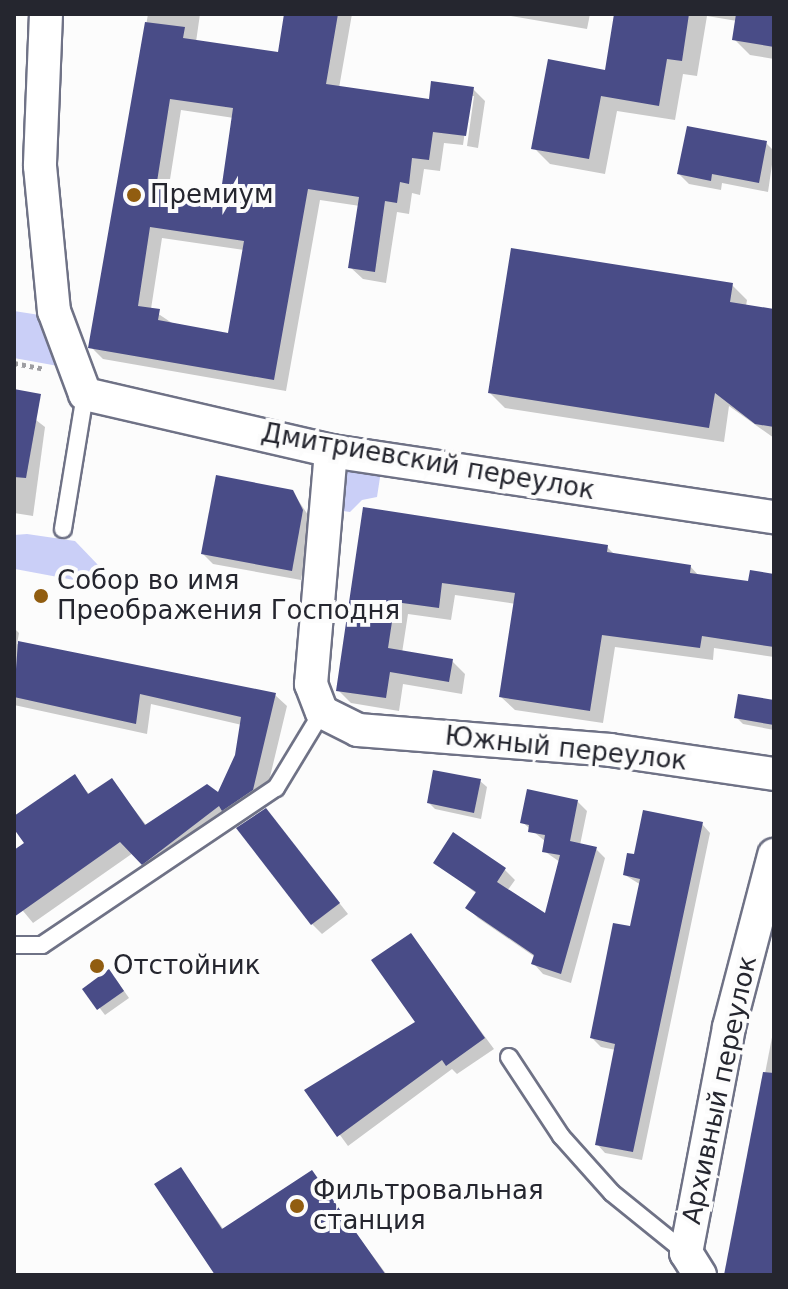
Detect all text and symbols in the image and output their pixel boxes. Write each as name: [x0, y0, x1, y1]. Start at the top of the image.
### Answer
place label: Премиум: [150, 179, 274, 211]
marker: Премиум: [125, 186, 143, 204]
street label: Дмитриевский переулок: [259, 417, 597, 507]
place label: Собор во имя Преображения Господня: [57, 565, 400, 626]
marker: Собор во имя Преображения Господня: [32, 587, 50, 605]
street label: Южный переулок: [443, 721, 689, 777]
place label: Отстойник: [113, 950, 260, 982]
street label: Архивный переулок: [676, 953, 764, 1227]
marker: Отстойник: [88, 957, 106, 975]
place label: Фильтровальная станция: [313, 1175, 544, 1236]
marker: Фильтровальная станция: [288, 1197, 306, 1215]

